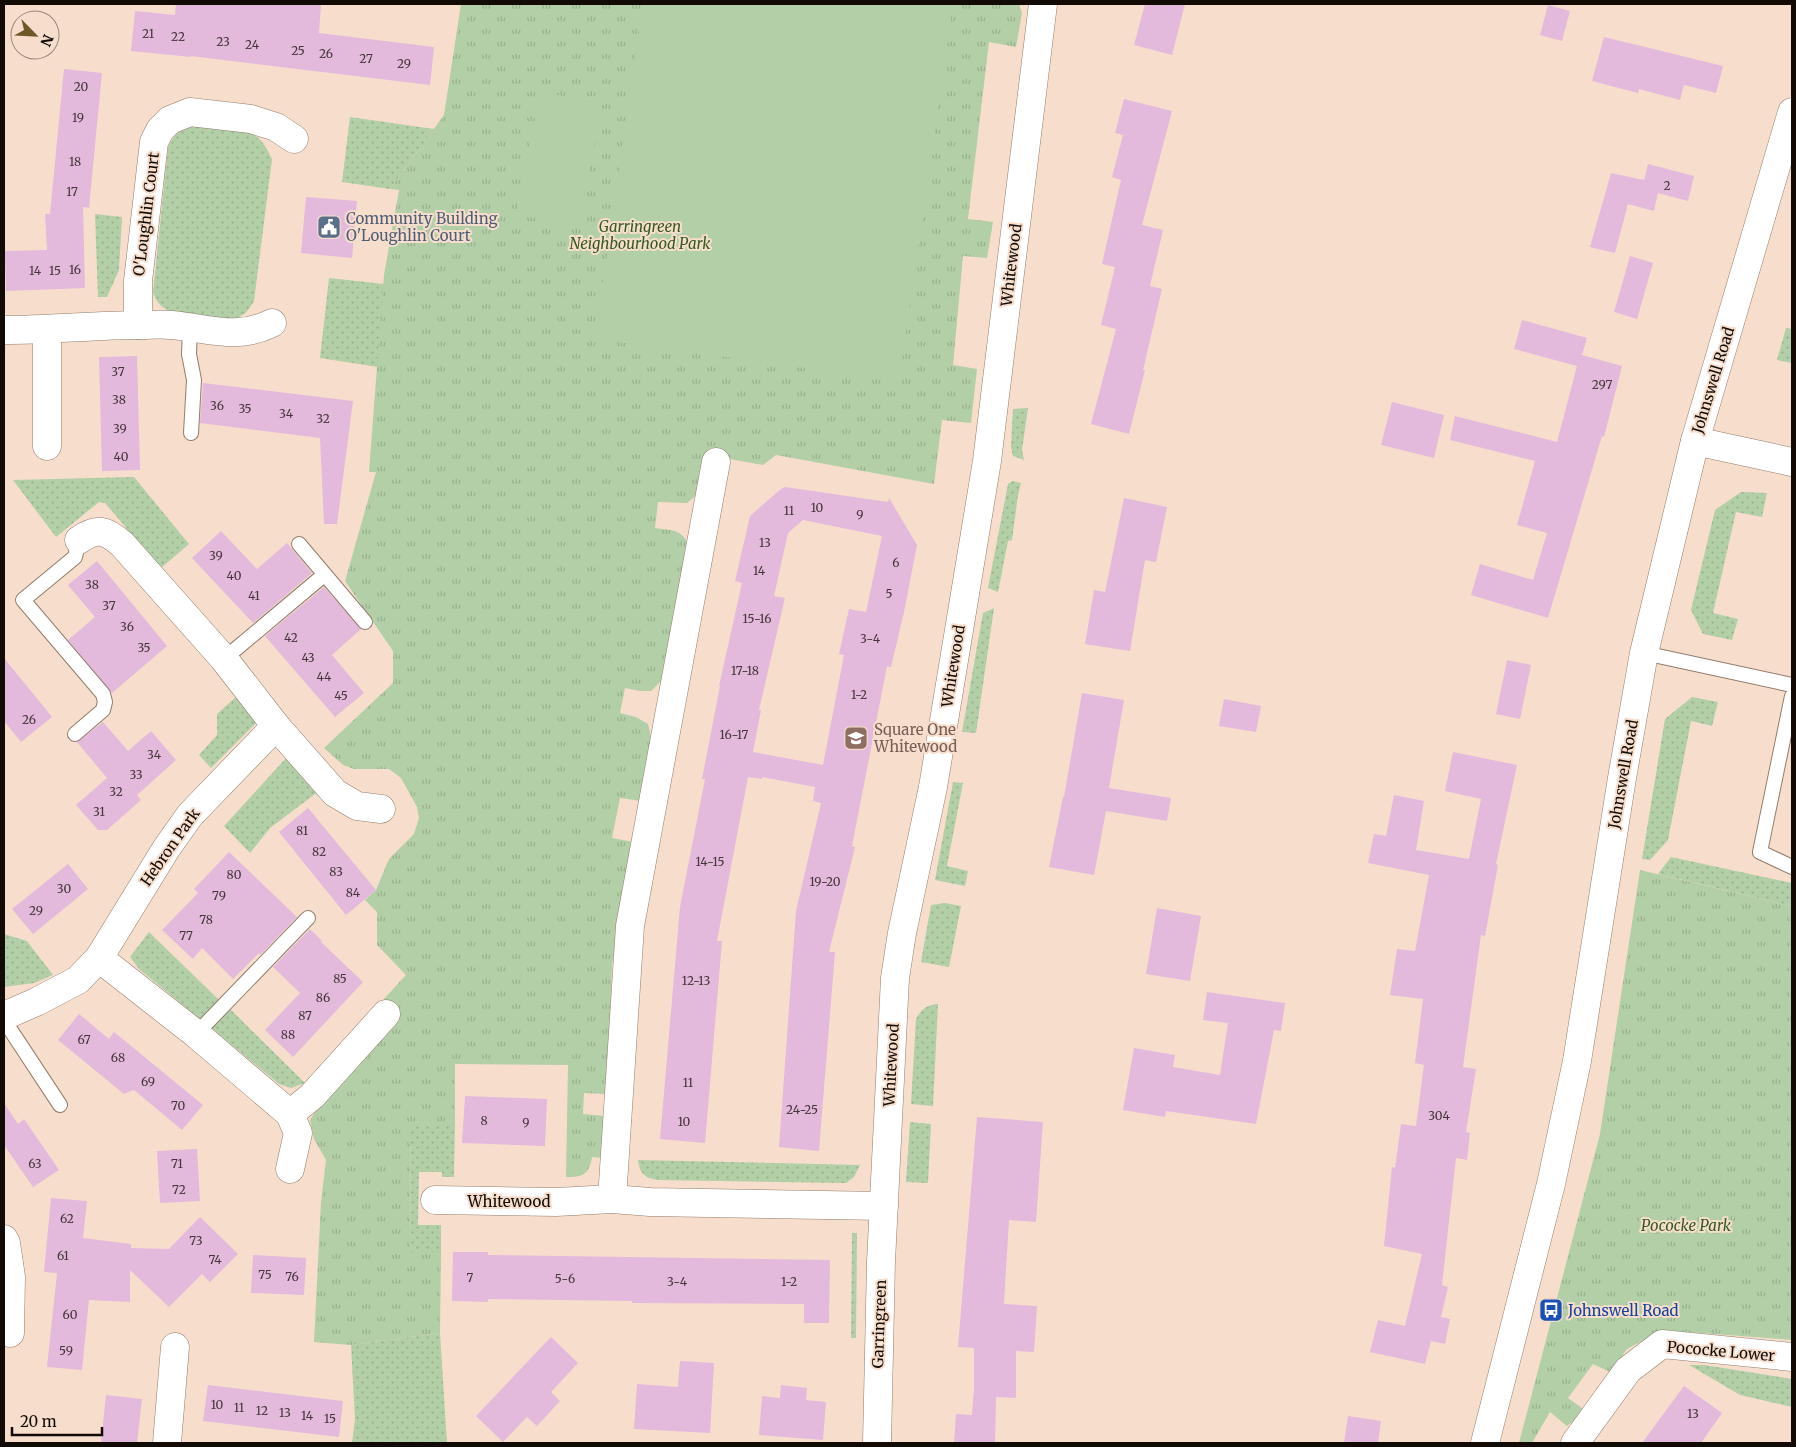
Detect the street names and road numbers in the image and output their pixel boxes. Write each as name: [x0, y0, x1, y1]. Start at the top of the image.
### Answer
street label: O'Loughlin Court: [129, 151, 163, 277]
street label: Whitewood: [996, 223, 1026, 308]
street label: Johnswell Road: [1687, 324, 1738, 437]
street label: Whitewood: [937, 623, 969, 710]
street label: Johnswell Road: [1604, 718, 1642, 831]
street label: Hebron Park: [136, 804, 204, 889]
street label: Whitewood: [879, 1023, 903, 1108]
street label: Whitewood: [466, 1192, 551, 1211]
street label: Garringreen: [868, 1279, 890, 1369]
street label: Pococke Lower: [1666, 1337, 1776, 1365]

